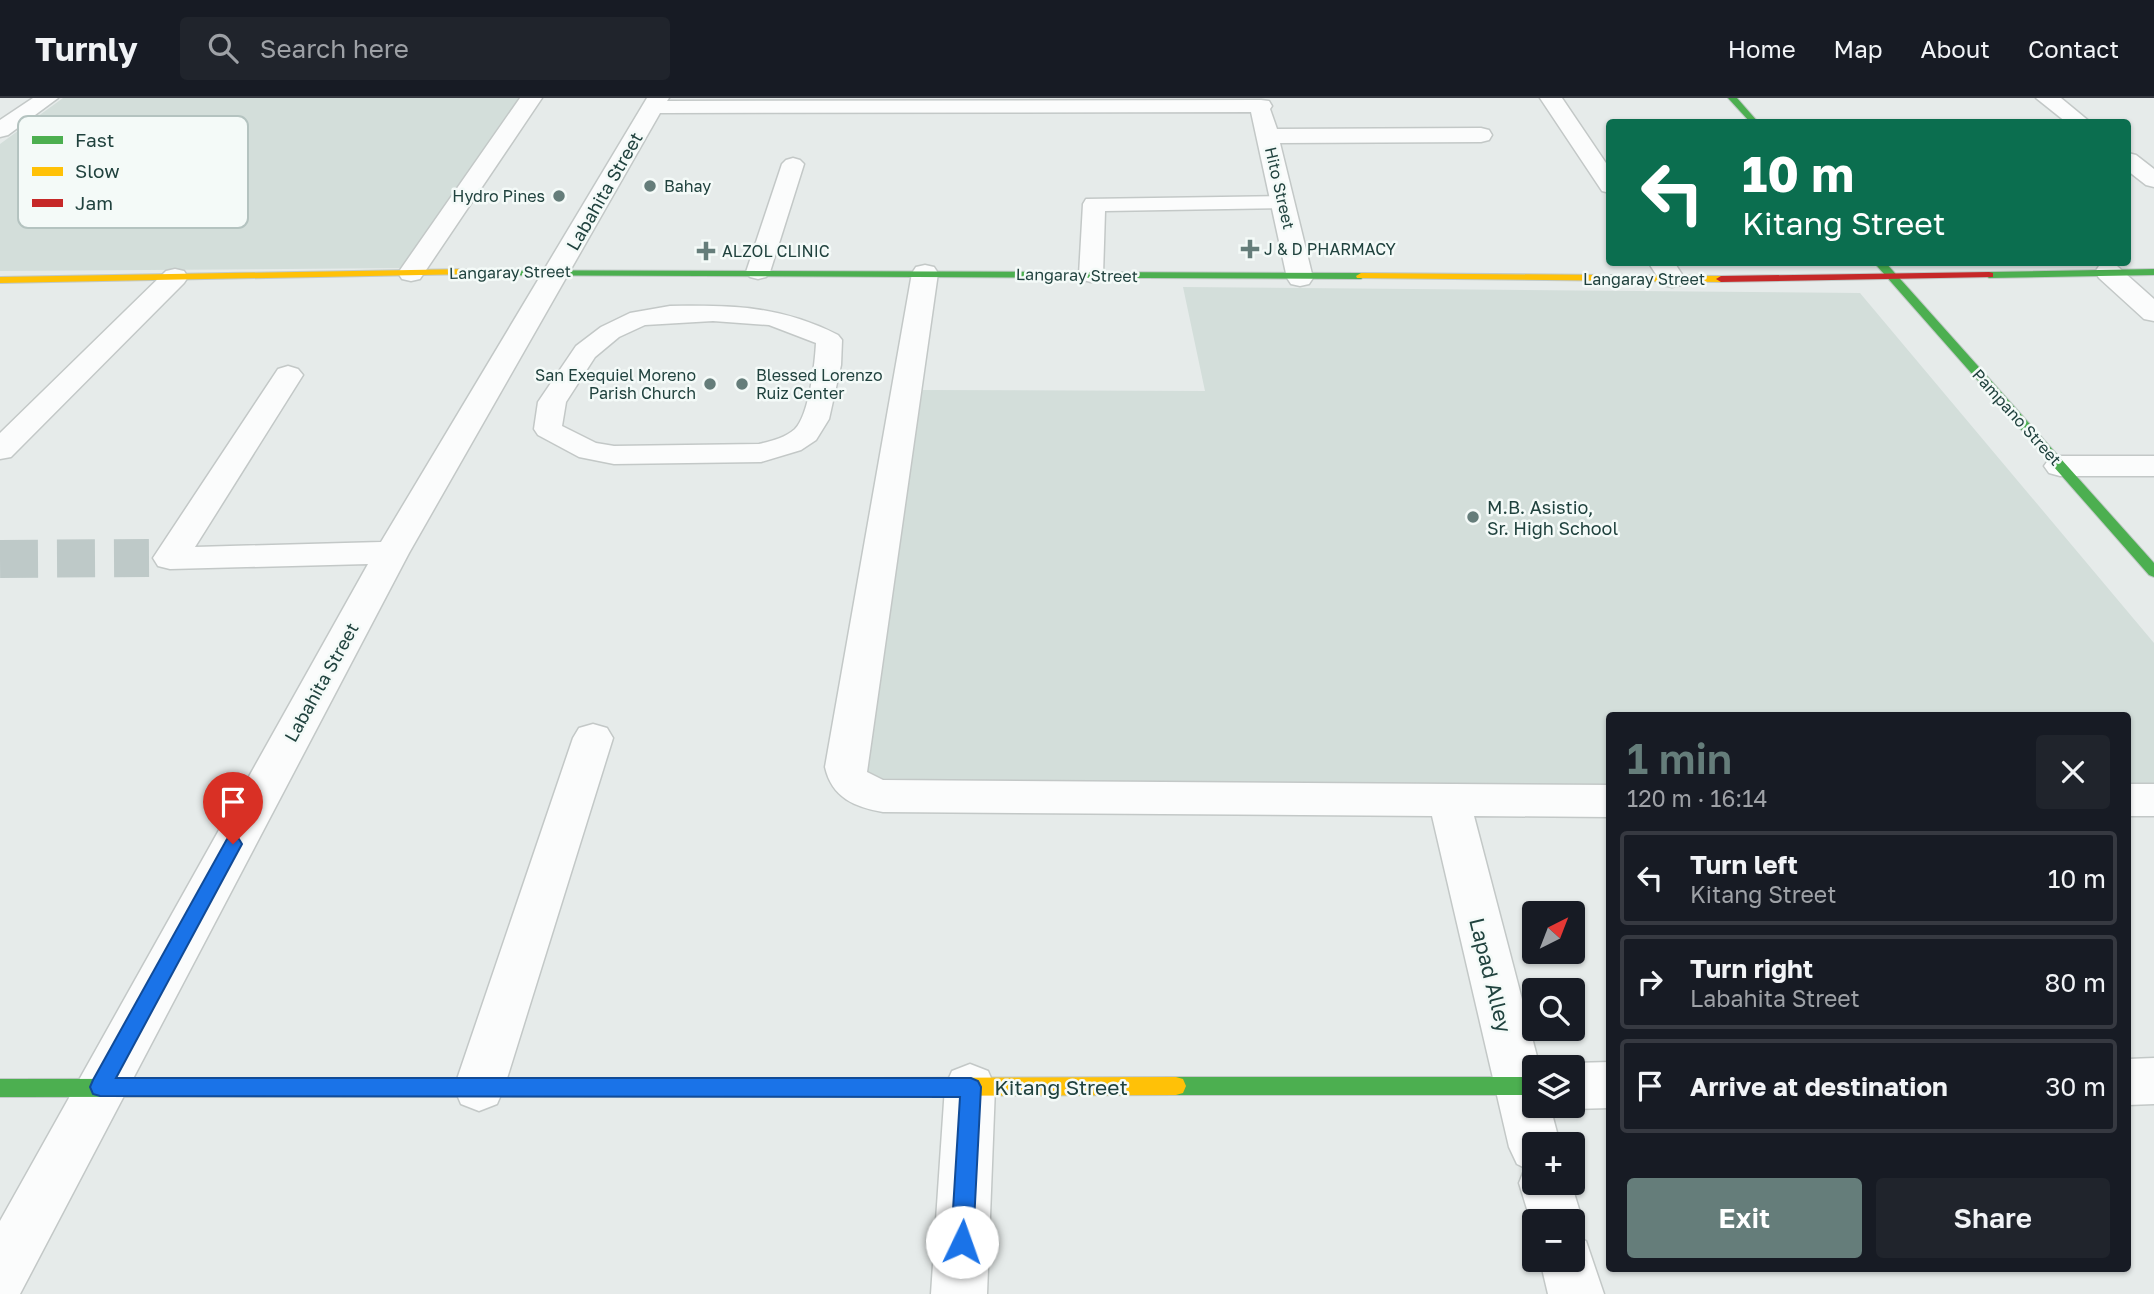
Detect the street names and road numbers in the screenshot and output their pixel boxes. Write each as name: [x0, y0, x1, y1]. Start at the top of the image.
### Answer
street label: Labahita Street: [561, 128, 647, 254]
street label: Hito Street: [1261, 145, 1299, 231]
street label: Langaray Street: [449, 261, 571, 283]
street label: Langaray Street: [1016, 264, 1138, 286]
street label: Langaray Street: [1583, 269, 1705, 289]
street label: Pampano Street: [1968, 365, 2066, 469]
street label: Labahita Street: [279, 619, 363, 745]
street label: Lapad Alley: [1464, 915, 1518, 1035]
street label: Kitang Street: [994, 1074, 1128, 1100]

